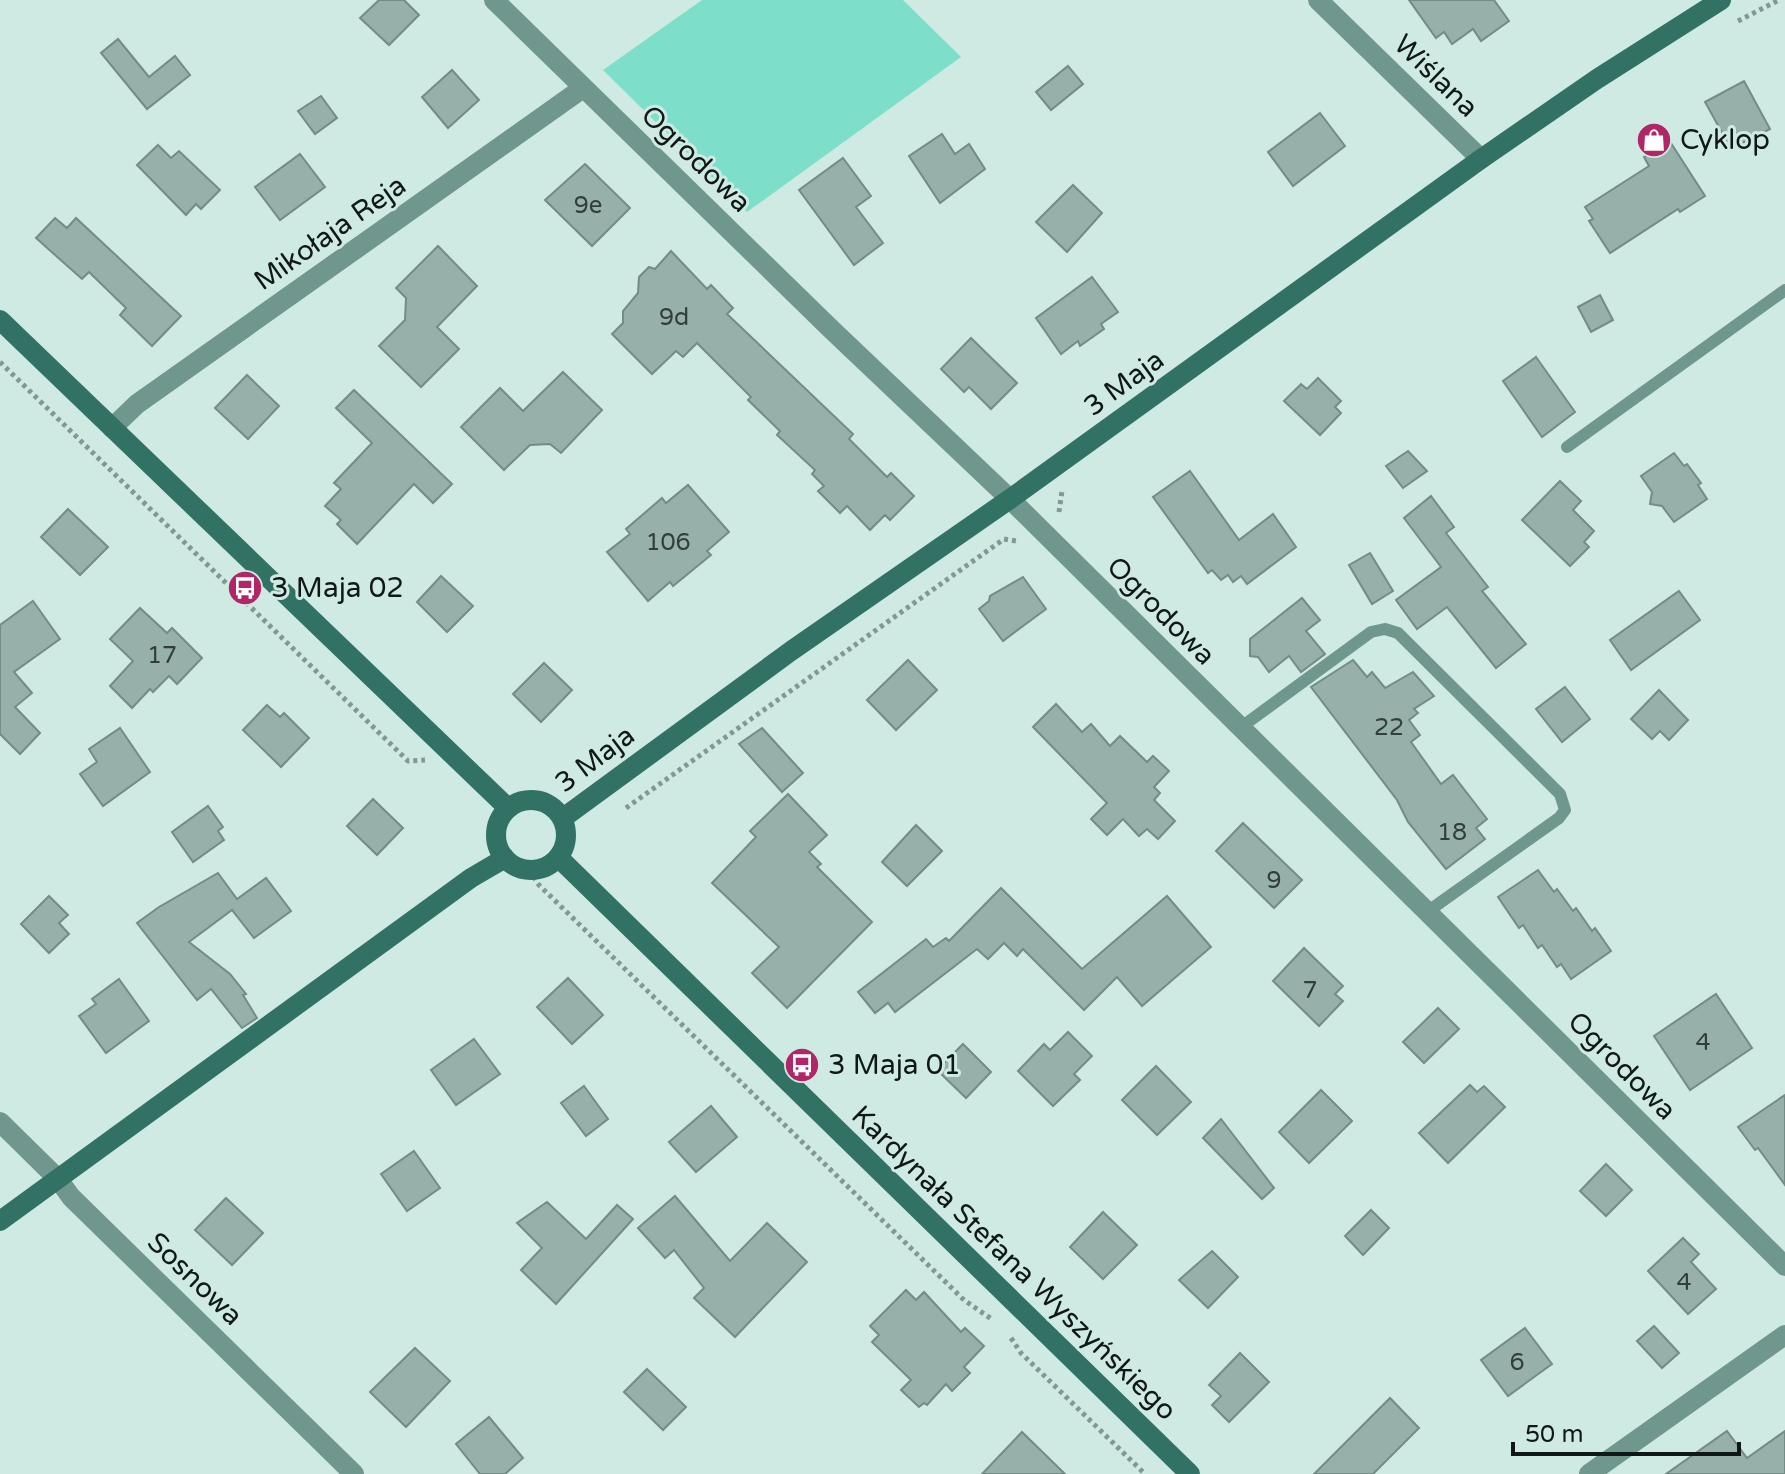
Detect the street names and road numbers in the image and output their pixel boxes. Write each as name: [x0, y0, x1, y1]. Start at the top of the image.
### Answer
street label: Wiślana: [1387, 28, 1485, 124]
street label: Ogrodowa: [634, 98, 758, 220]
street label: Mikołaja Reja: [248, 168, 412, 298]
street label: 3 Maja: [1077, 343, 1171, 423]
street label: Ogrodowa: [1100, 550, 1222, 672]
street label: 3 Maja: [549, 718, 641, 800]
street label: Ogrodowa: [1561, 1005, 1683, 1127]
street label: Kardynała Stefana Wyszyńskiego: [845, 1099, 1183, 1427]
street label: Sosnowa: [140, 1225, 250, 1333]

